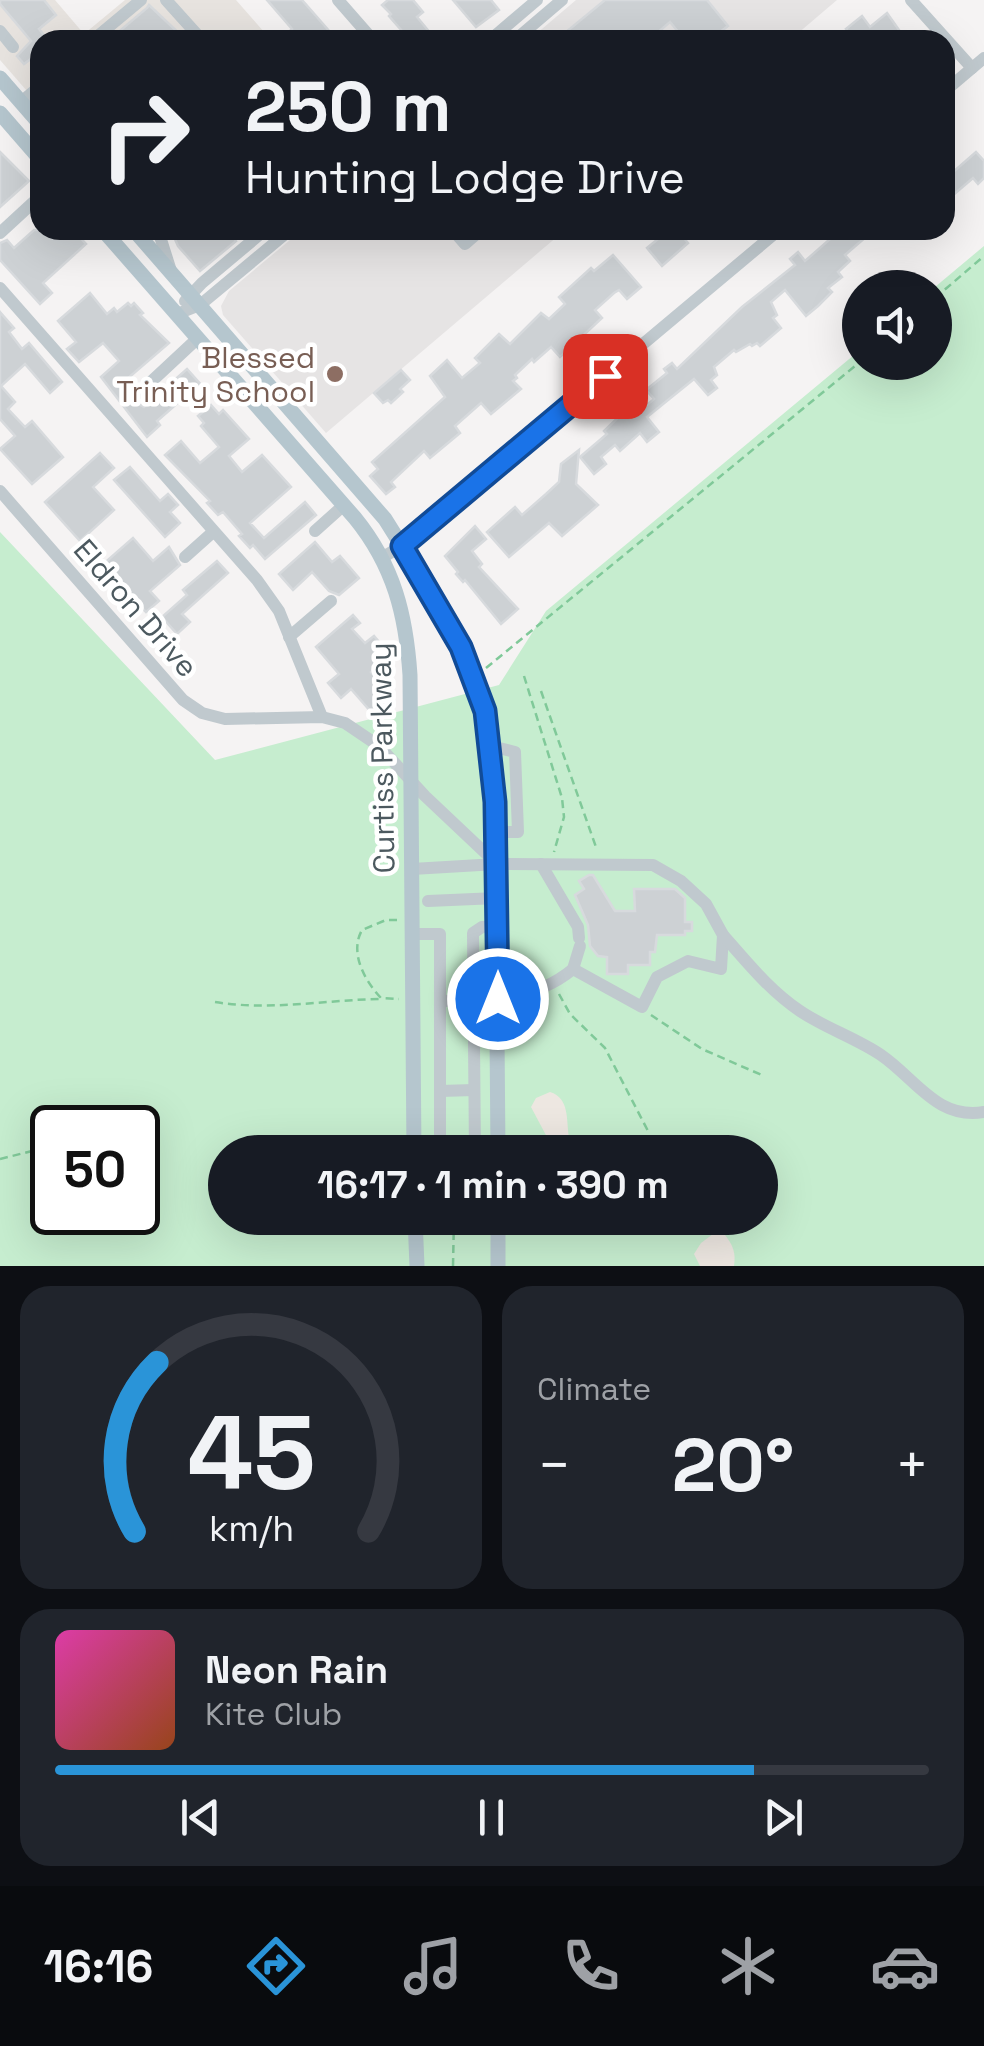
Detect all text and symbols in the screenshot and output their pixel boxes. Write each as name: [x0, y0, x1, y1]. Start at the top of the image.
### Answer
text: 250 m: [245, 62, 452, 151]
icon: right: [80, 70, 210, 200]
text: Hunting Lodge Drive: [245, 149, 685, 206]
map controls: [842, 270, 952, 380]
button: sound: [842, 270, 952, 380]
pin: [563, 334, 648, 419]
place label: Blessed Trinity School: [116, 338, 315, 411]
icon: arrive: [578, 349, 633, 404]
marker: Blessed Trinity School: [324, 363, 346, 385]
street label: Eldron Drive: [65, 531, 207, 685]
street label: Curtiss Parkway: [360, 642, 404, 874]
position arrow: [446, 947, 550, 1051]
speed limit sign: 50: [30, 1105, 160, 1235]
text: 16:17 · 1 min · 390 m: [317, 1161, 669, 1209]
text: Climate: [537, 1369, 651, 1409]
text: 45: [187, 1387, 315, 1519]
text: 20°: [672, 1417, 794, 1513]
text: −: [537, 1430, 571, 1500]
text: +: [895, 1430, 929, 1500]
text: km/h: [208, 1506, 294, 1551]
text: Neon Rain: [205, 1646, 388, 1694]
text: Kite Club: [205, 1694, 342, 1734]
icon: previous: [173, 1790, 228, 1845]
icon: pause: [464, 1790, 519, 1845]
icon: next: [756, 1790, 811, 1845]
icon: directions: [241, 1931, 311, 2001]
icon: music: [398, 1931, 468, 2001]
icon: phone: [556, 1931, 626, 2001]
icon: climate: [713, 1931, 783, 2001]
icon: car: [870, 1931, 940, 2001]
text: 16:16: [44, 1938, 153, 1995]

